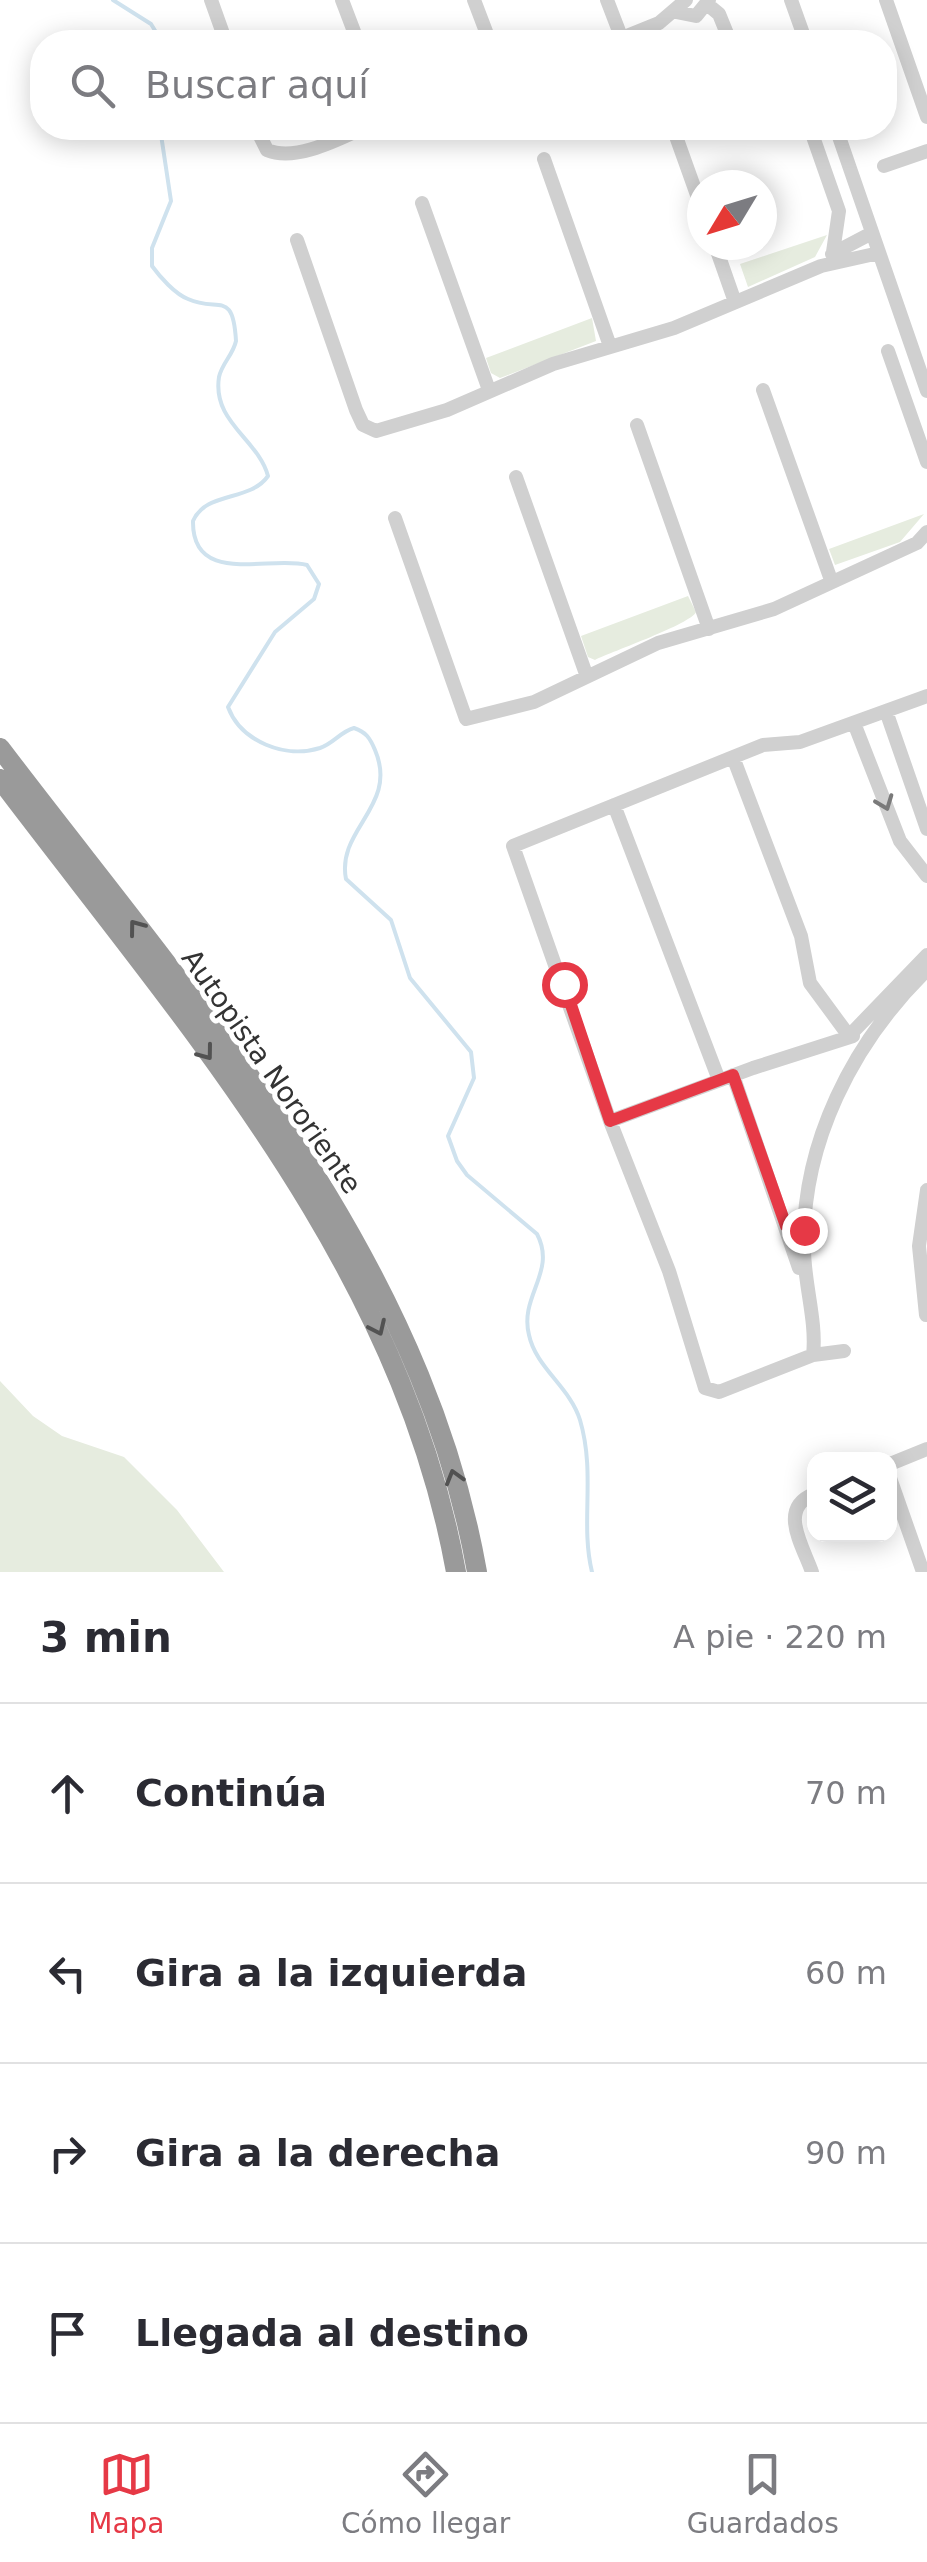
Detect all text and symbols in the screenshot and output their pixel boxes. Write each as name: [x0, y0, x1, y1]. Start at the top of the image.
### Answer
search box: [30, 30, 897, 140]
icon: search: [65, 58, 120, 113]
text: Buscar aquí: [145, 63, 369, 107]
north arrow: [687, 170, 777, 260]
one-way arrow: [874, 793, 894, 810]
one-way arrow: [130, 920, 147, 938]
street label: Autopista Nororiente: [175, 943, 368, 1200]
route start: [542, 962, 588, 1008]
one-way arrow: [195, 1042, 212, 1060]
route end: [782, 1208, 828, 1254]
one-way arrow: [366, 1317, 386, 1335]
map controls: [807, 1452, 897, 1542]
button: layers: [807, 1452, 897, 1542]
one-way arrow: [445, 1469, 466, 1486]
text: 3 min: [40, 1613, 172, 1662]
text: A pie · 220 m: [673, 1618, 887, 1656]
icon: ahead: [40, 1766, 95, 1821]
text: Continúa: [135, 1771, 327, 1815]
text: 70 m: [805, 1774, 887, 1812]
icon: left: [40, 1946, 95, 2001]
text: Gira a la izquierda: [135, 1951, 527, 1995]
text: 60 m: [805, 1954, 887, 1992]
icon: right: [40, 2126, 95, 2181]
text: Gira a la derecha: [135, 2131, 500, 2175]
text: 90 m: [805, 2134, 887, 2172]
icon: arrive: [40, 2306, 95, 2361]
text: Llegada al destino: [135, 2311, 529, 2355]
tab: Mapa: [88, 2447, 164, 2540]
tab: Cómo llegar: [341, 2447, 510, 2540]
tab: Guardados: [687, 2447, 839, 2540]

